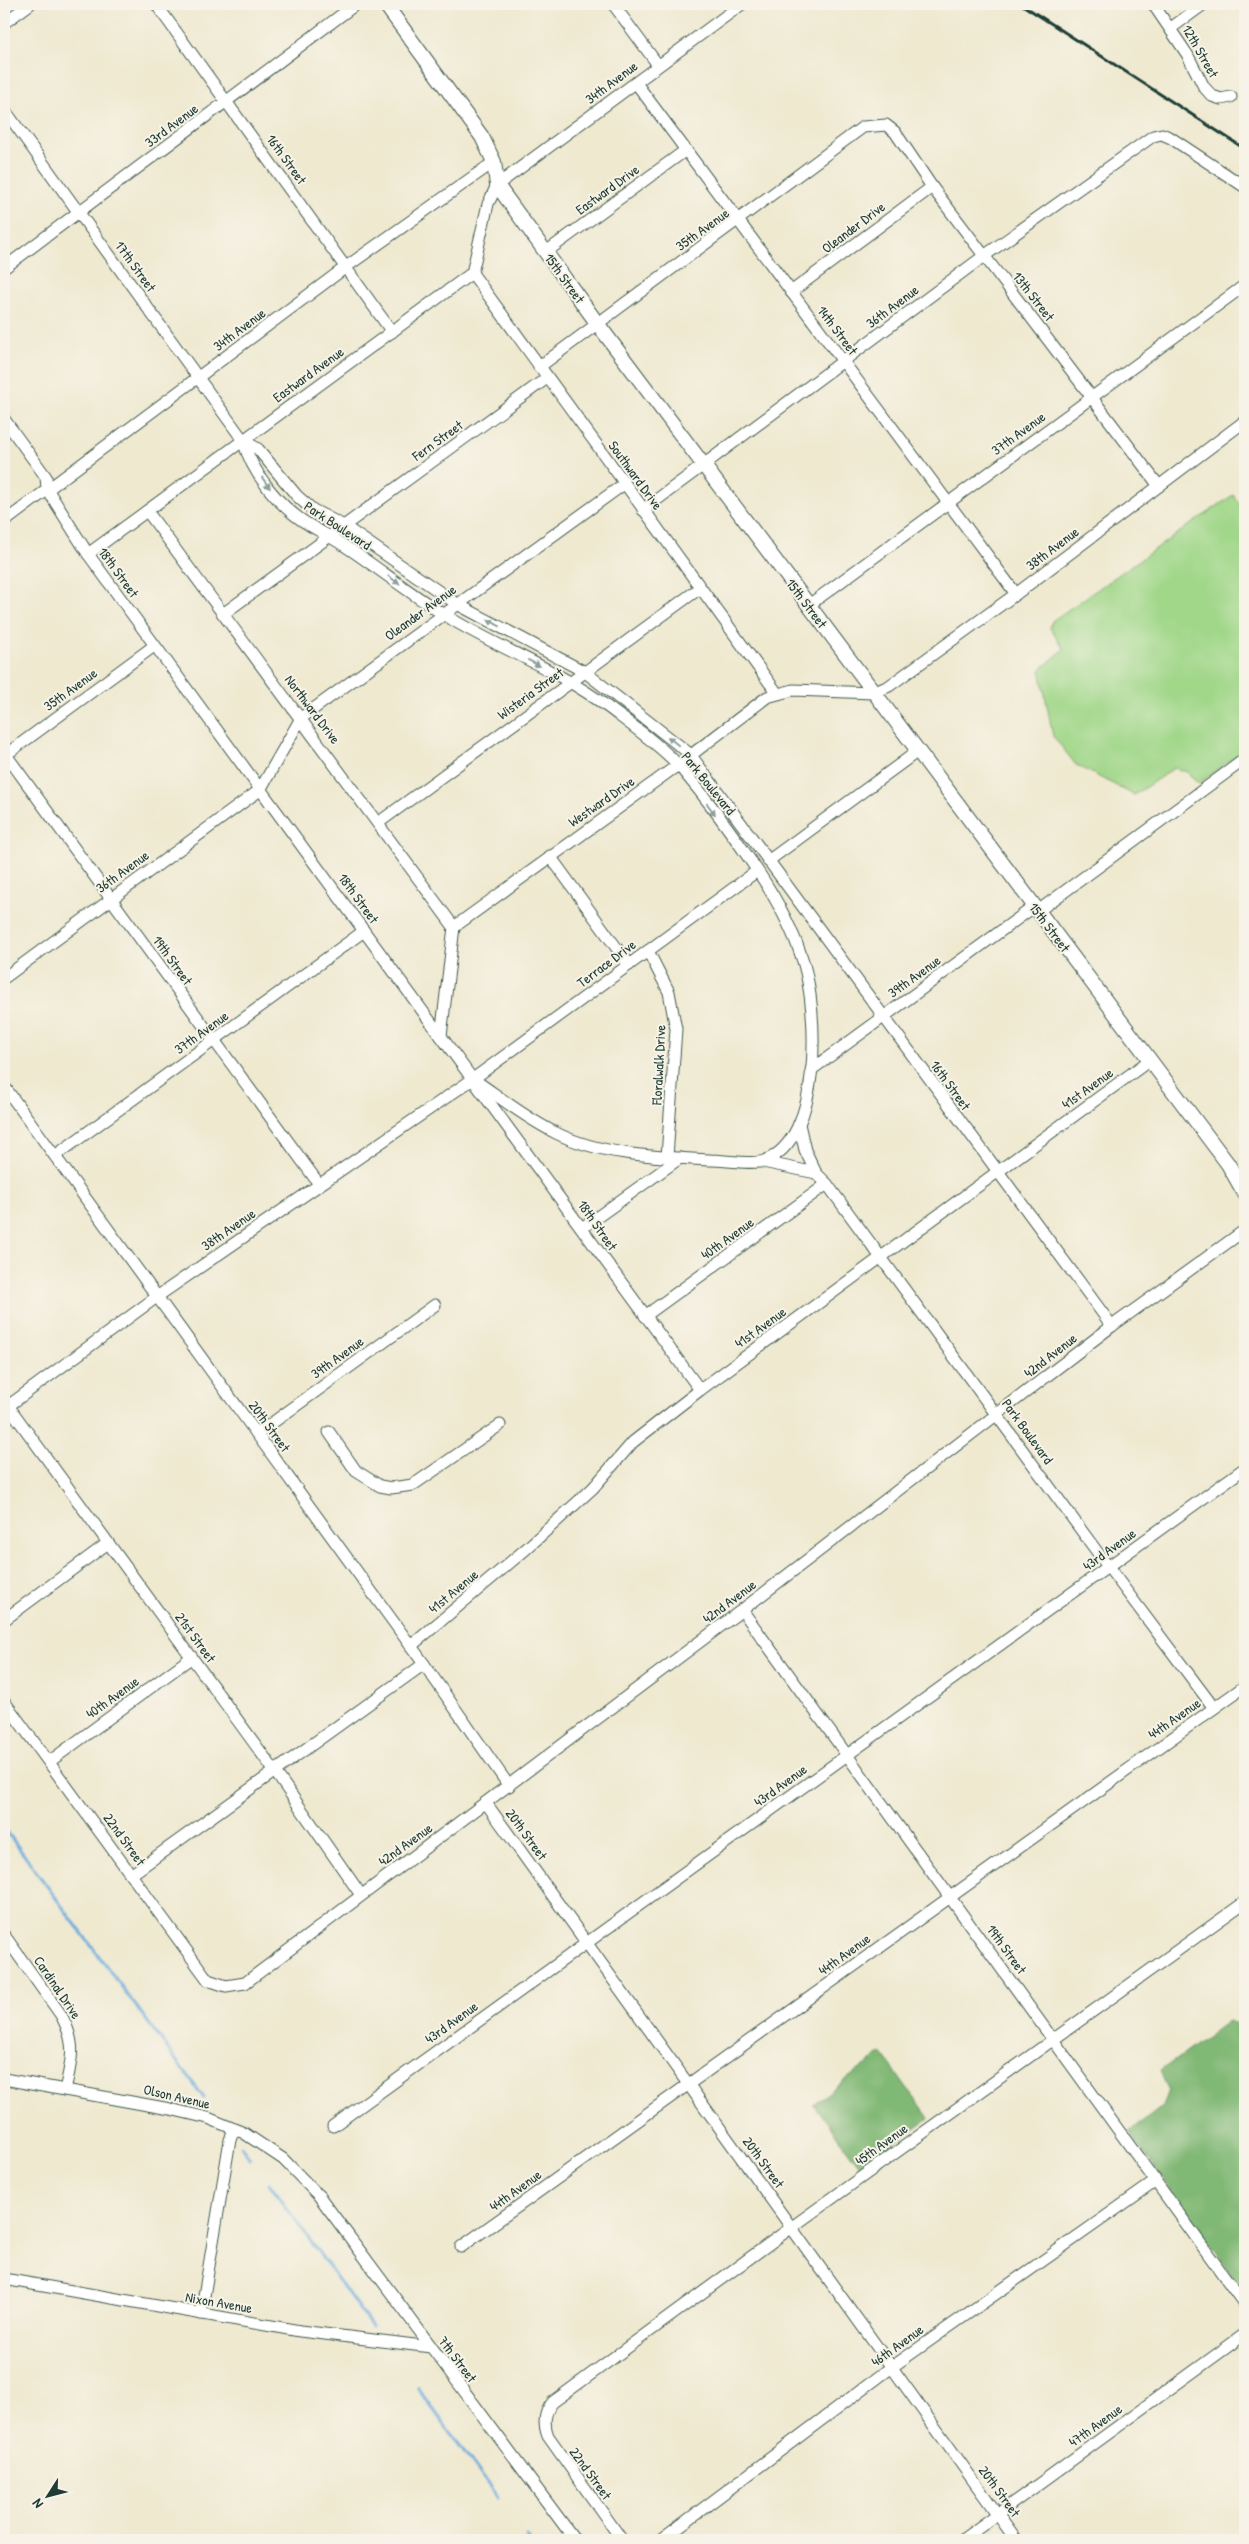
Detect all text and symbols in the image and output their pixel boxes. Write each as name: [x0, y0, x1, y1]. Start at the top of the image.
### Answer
street label: 12th Street: [1178, 21, 1224, 81]
street label: 34th Avenue: [581, 56, 641, 108]
street label: 33rd Avenue: [140, 98, 202, 151]
street label: 16th Street: [263, 130, 312, 188]
street label: Eastward Drive: [571, 159, 643, 219]
street label: Oleander Drive: [817, 197, 889, 257]
street label: 35th Avenue: [671, 203, 733, 255]
street label: 17th Street: [111, 237, 161, 295]
street label: 15th Street: [540, 249, 590, 307]
street label: 13th Street: [1009, 267, 1059, 325]
street label: 36th Avenue: [862, 280, 923, 332]
street label: 14th Street: [813, 302, 863, 359]
street label: 34th Avenue: [209, 303, 269, 355]
street label: Eastward Avenue: [269, 342, 348, 406]
street label: 37th Avenue: [987, 407, 1049, 459]
street label: Fern Street: [407, 415, 466, 465]
street label: Southward Drive: [605, 437, 668, 514]
one-way arrow: [261, 476, 271, 489]
street label: Park Boulevard: [301, 496, 376, 554]
street label: 38th Avenue: [1022, 522, 1083, 574]
street label: 18th Street: [94, 543, 144, 601]
street label: 15th Street: [782, 574, 832, 632]
one-way arrow: [387, 575, 401, 585]
street label: Oleander Avenue: [380, 579, 460, 644]
one-way arrow: [487, 619, 501, 627]
one-way arrow: [526, 659, 541, 667]
street label: Wisteria Street: [493, 662, 567, 723]
street label: 35th Avenue: [39, 663, 101, 715]
street label: Northward Drive: [281, 671, 345, 748]
one-way arrow: [667, 735, 680, 746]
street label: Park Boulevard: [678, 747, 741, 819]
street label: Westward Drive: [564, 771, 638, 831]
one-way arrow: [706, 802, 716, 816]
street label: 36th Avenue: [92, 845, 153, 897]
street label: 18th Street: [334, 869, 384, 927]
street label: 15th Street: [1025, 898, 1075, 956]
street label: 19th Street: [149, 931, 197, 989]
street label: Terrace Drive: [573, 934, 640, 991]
street label: 39th Avenue: [884, 950, 945, 1002]
street label: 37th Avenue: [170, 1006, 232, 1058]
street label: Floralwalk Drive: [646, 1024, 670, 1107]
street label: 16th Street: [927, 1056, 976, 1114]
street label: 41st Avenue: [1057, 1063, 1117, 1113]
street label: 18th Street: [574, 1196, 622, 1254]
street label: 38th Avenue: [197, 1203, 259, 1254]
street label: 40th Avenue: [697, 1212, 758, 1264]
street label: 41st Avenue: [730, 1302, 790, 1352]
street label: 42nd Avenue: [1020, 1328, 1081, 1382]
street label: 39th Avenue: [307, 1331, 368, 1383]
street label: Park Boulevard: [998, 1395, 1058, 1468]
street label: 20th Street: [245, 1396, 295, 1456]
street label: 43rd Avenue: [1079, 1523, 1140, 1575]
street label: 41st Avenue: [424, 1564, 482, 1617]
street label: 42nd Avenue: [698, 1574, 760, 1627]
street label: 21st Street: [171, 1608, 221, 1666]
street label: 40th Avenue: [82, 1671, 143, 1723]
street label: 44th Avenue: [1144, 1693, 1204, 1743]
street label: 43rd Avenue: [750, 1759, 811, 1811]
street label: 20th Street: [502, 1804, 552, 1864]
street label: 22nd Street: [99, 1809, 151, 1869]
street label: 42nd Avenue: [374, 1818, 436, 1870]
street label: 19th Street: [983, 1920, 1031, 1978]
street label: 44th Avenue: [814, 1928, 874, 1979]
street label: Cardinal Drive: [30, 1952, 86, 2023]
street label: 43rd Avenue: [421, 1996, 482, 2048]
street label: Olson Avenue: [142, 2079, 212, 2113]
street label: 45th Avenue: [851, 2118, 911, 2169]
street label: 20th Street: [739, 2132, 789, 2192]
street label: 44th Avenue: [485, 2164, 545, 2215]
street label: Nixon Avenue: [184, 2287, 254, 2317]
street label: 46th Avenue: [867, 2319, 927, 2370]
street label: 7th Street: [434, 2332, 482, 2386]
street label: 47th Avenue: [1064, 2399, 1126, 2451]
street label: 22nd Street: [565, 2443, 617, 2503]
street label: 20th Street: [975, 2461, 1025, 2521]
north arrow: [22, 2472, 72, 2522]
text: N: [27, 2495, 47, 2513]

